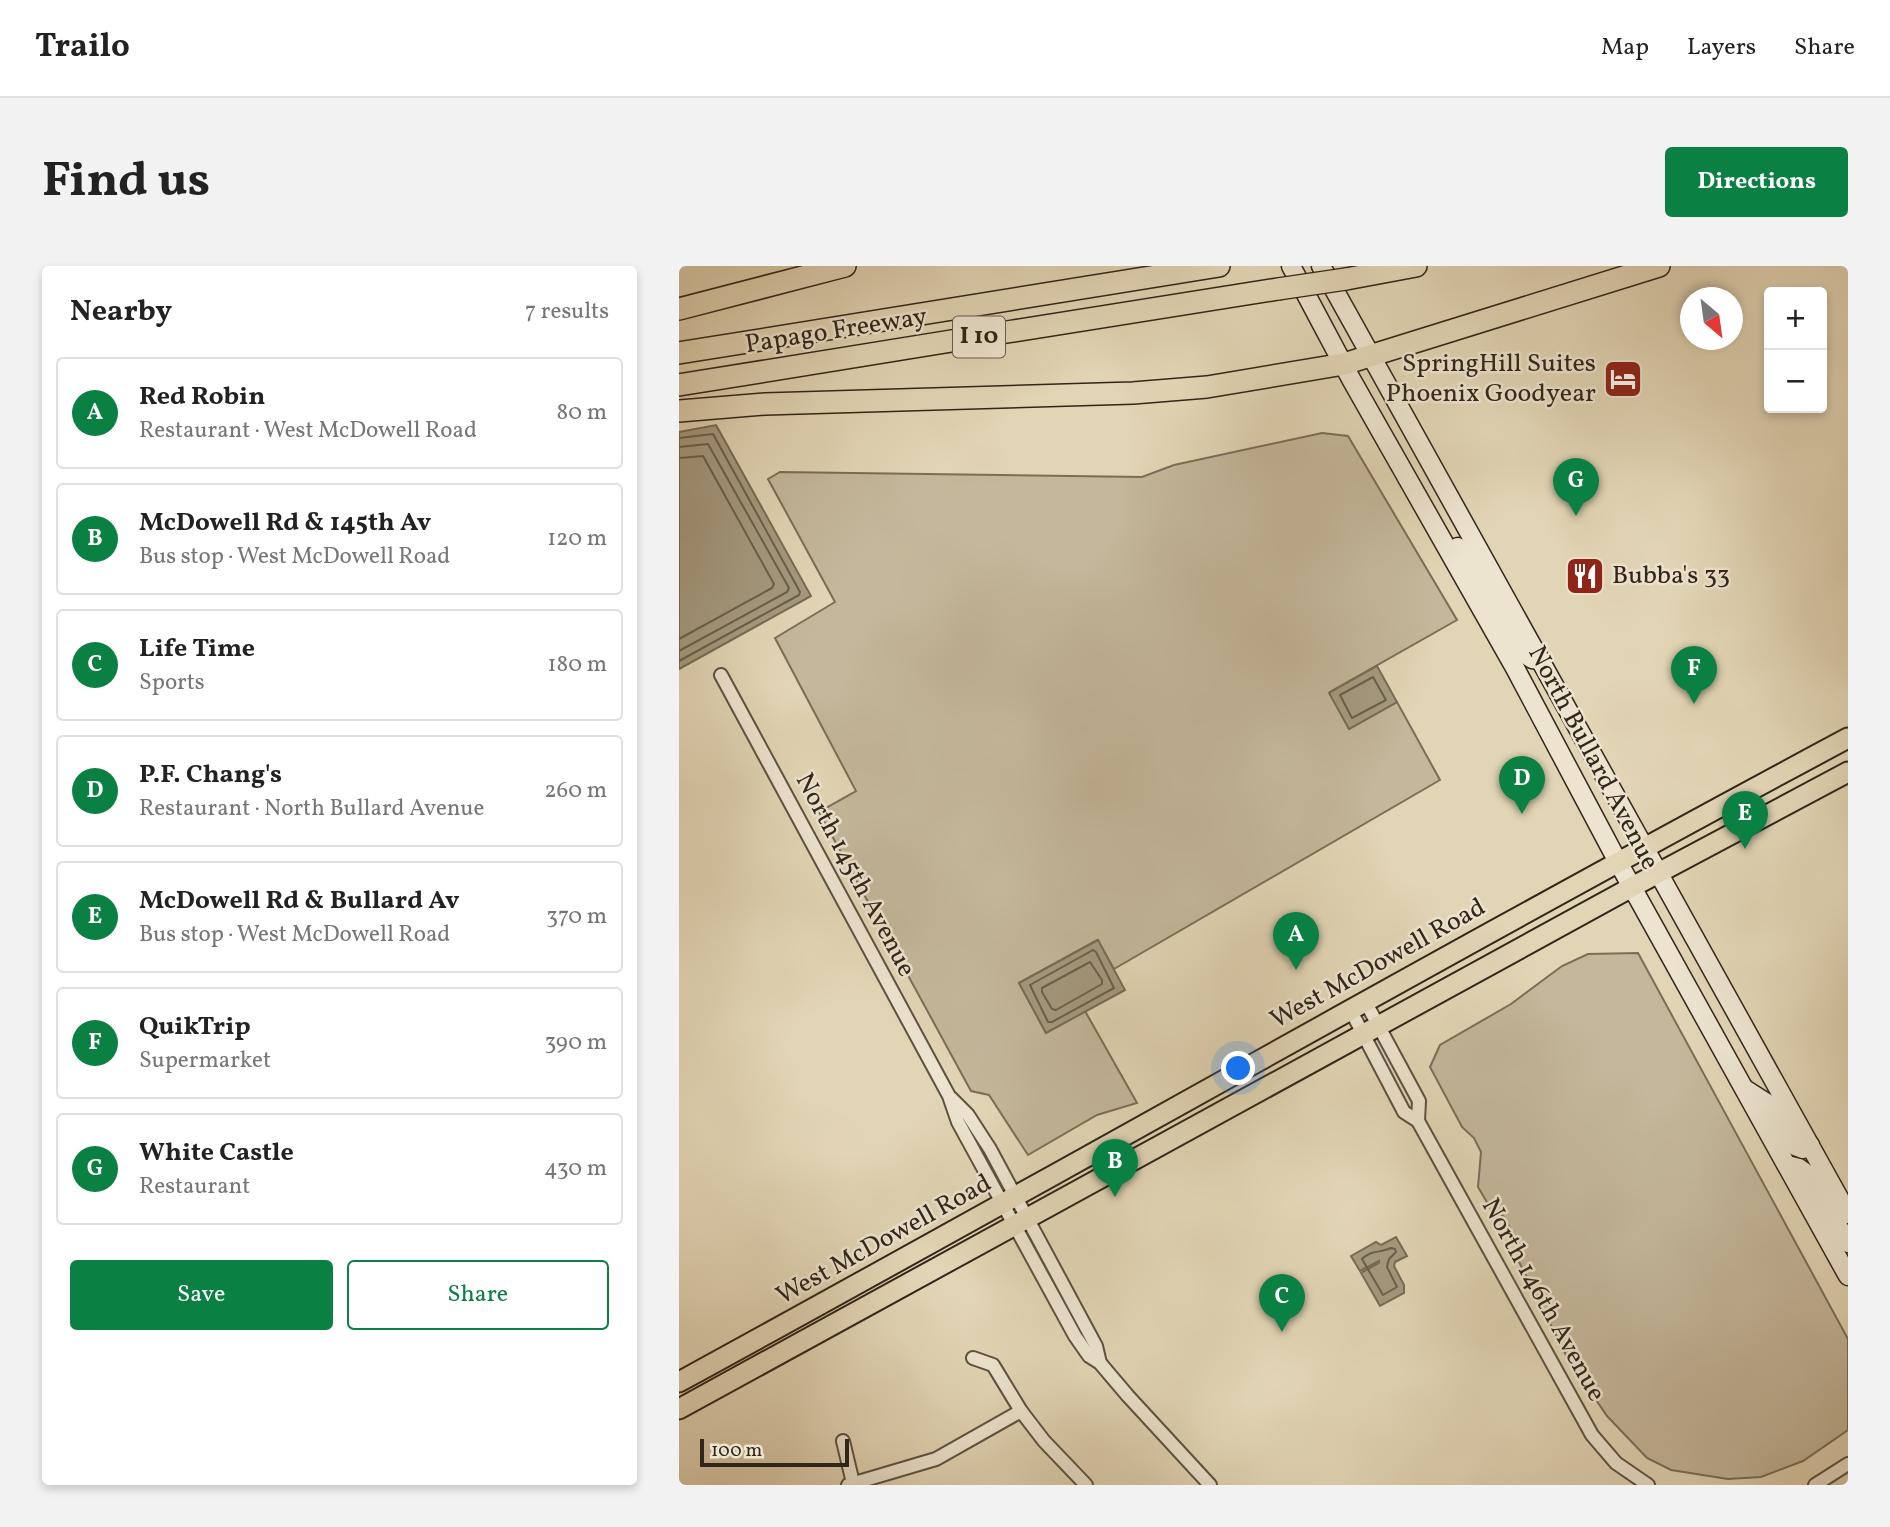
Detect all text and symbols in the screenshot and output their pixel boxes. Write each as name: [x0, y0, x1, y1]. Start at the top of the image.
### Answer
text: Trailo: [35, 25, 130, 71]
text: Map: [1601, 31, 1649, 65]
text: Layers: [1687, 31, 1756, 65]
text: Share: [1794, 31, 1855, 65]
button: Directions: [1665, 147, 1848, 217]
text: Find us: [42, 148, 210, 217]
north arrow: [1680, 287, 1743, 350]
map controls: [1764, 287, 1827, 413]
button: +: [1764, 287, 1827, 350]
text: Nearby: [70, 291, 172, 333]
text: 7 results: [525, 296, 609, 328]
street label: Papago Freeway: [742, 299, 930, 363]
road number: I 10: [953, 316, 1005, 358]
place label: SpringHill Suites Phoenix Goodyear: [1386, 346, 1596, 412]
button: −: [1764, 350, 1827, 413]
hotel icon: SpringHill Suites Phoenix Goodyear: [1602, 358, 1644, 400]
text: Red Robin: [139, 379, 265, 415]
text: A: [87, 397, 103, 429]
text: 80 m: [557, 397, 607, 429]
text: Restaurant · West McDowell Road: [139, 415, 477, 447]
pin: G: [1553, 458, 1599, 516]
text: McDowell Rd & 145th Av: [139, 505, 431, 541]
text: B: [87, 523, 103, 555]
text: 120 m: [547, 523, 607, 555]
text: Bus stop · West McDowell Road: [139, 541, 450, 573]
restaurant icon: Bubba's 33: [1564, 555, 1606, 597]
place label: Bubba's 33: [1612, 558, 1730, 594]
text: Life Time: [139, 631, 255, 667]
street label: North Bullard Avenue: [1519, 640, 1667, 876]
pin: F: [1671, 646, 1717, 704]
text: C: [88, 649, 102, 681]
text: 180 m: [548, 649, 607, 681]
text: Sports: [139, 667, 205, 699]
pin: D: [1499, 756, 1545, 814]
text: P.F. Chang's: [139, 757, 282, 793]
street label: North 145th Avenue: [786, 767, 924, 983]
text: D: [87, 775, 103, 807]
text: 260 m: [544, 775, 607, 807]
pin: E: [1722, 791, 1768, 849]
text: Restaurant · North Bullard Avenue: [139, 793, 484, 825]
text: McDowell Rd & Bullard Av: [139, 883, 459, 919]
street label: West McDowell Road: [1264, 890, 1492, 1038]
text: E: [88, 901, 102, 933]
text: 370 m: [546, 901, 607, 933]
pin: A: [1273, 912, 1319, 970]
text: Bus stop · West McDowell Road: [139, 919, 450, 951]
text: QuikTrip: [139, 1009, 251, 1045]
text: F: [88, 1027, 102, 1059]
text: 390 m: [544, 1027, 607, 1059]
text: Supermarket: [139, 1045, 271, 1077]
your location: [1221, 1051, 1255, 1085]
text: White Castle: [139, 1135, 294, 1171]
pin: B: [1092, 1139, 1138, 1197]
text: G: [87, 1153, 103, 1185]
text: 430 m: [544, 1153, 607, 1185]
street label: West McDowell Road: [770, 1166, 998, 1314]
text: Restaurant: [139, 1171, 250, 1203]
street label: North 146th Avenue: [1472, 1192, 1614, 1408]
button: Save: [70, 1260, 333, 1330]
button: Share: [347, 1260, 609, 1330]
pin: C: [1259, 1274, 1305, 1332]
scale bar: [700, 1436, 849, 1468]
text: 100 m: [711, 1438, 762, 1464]

